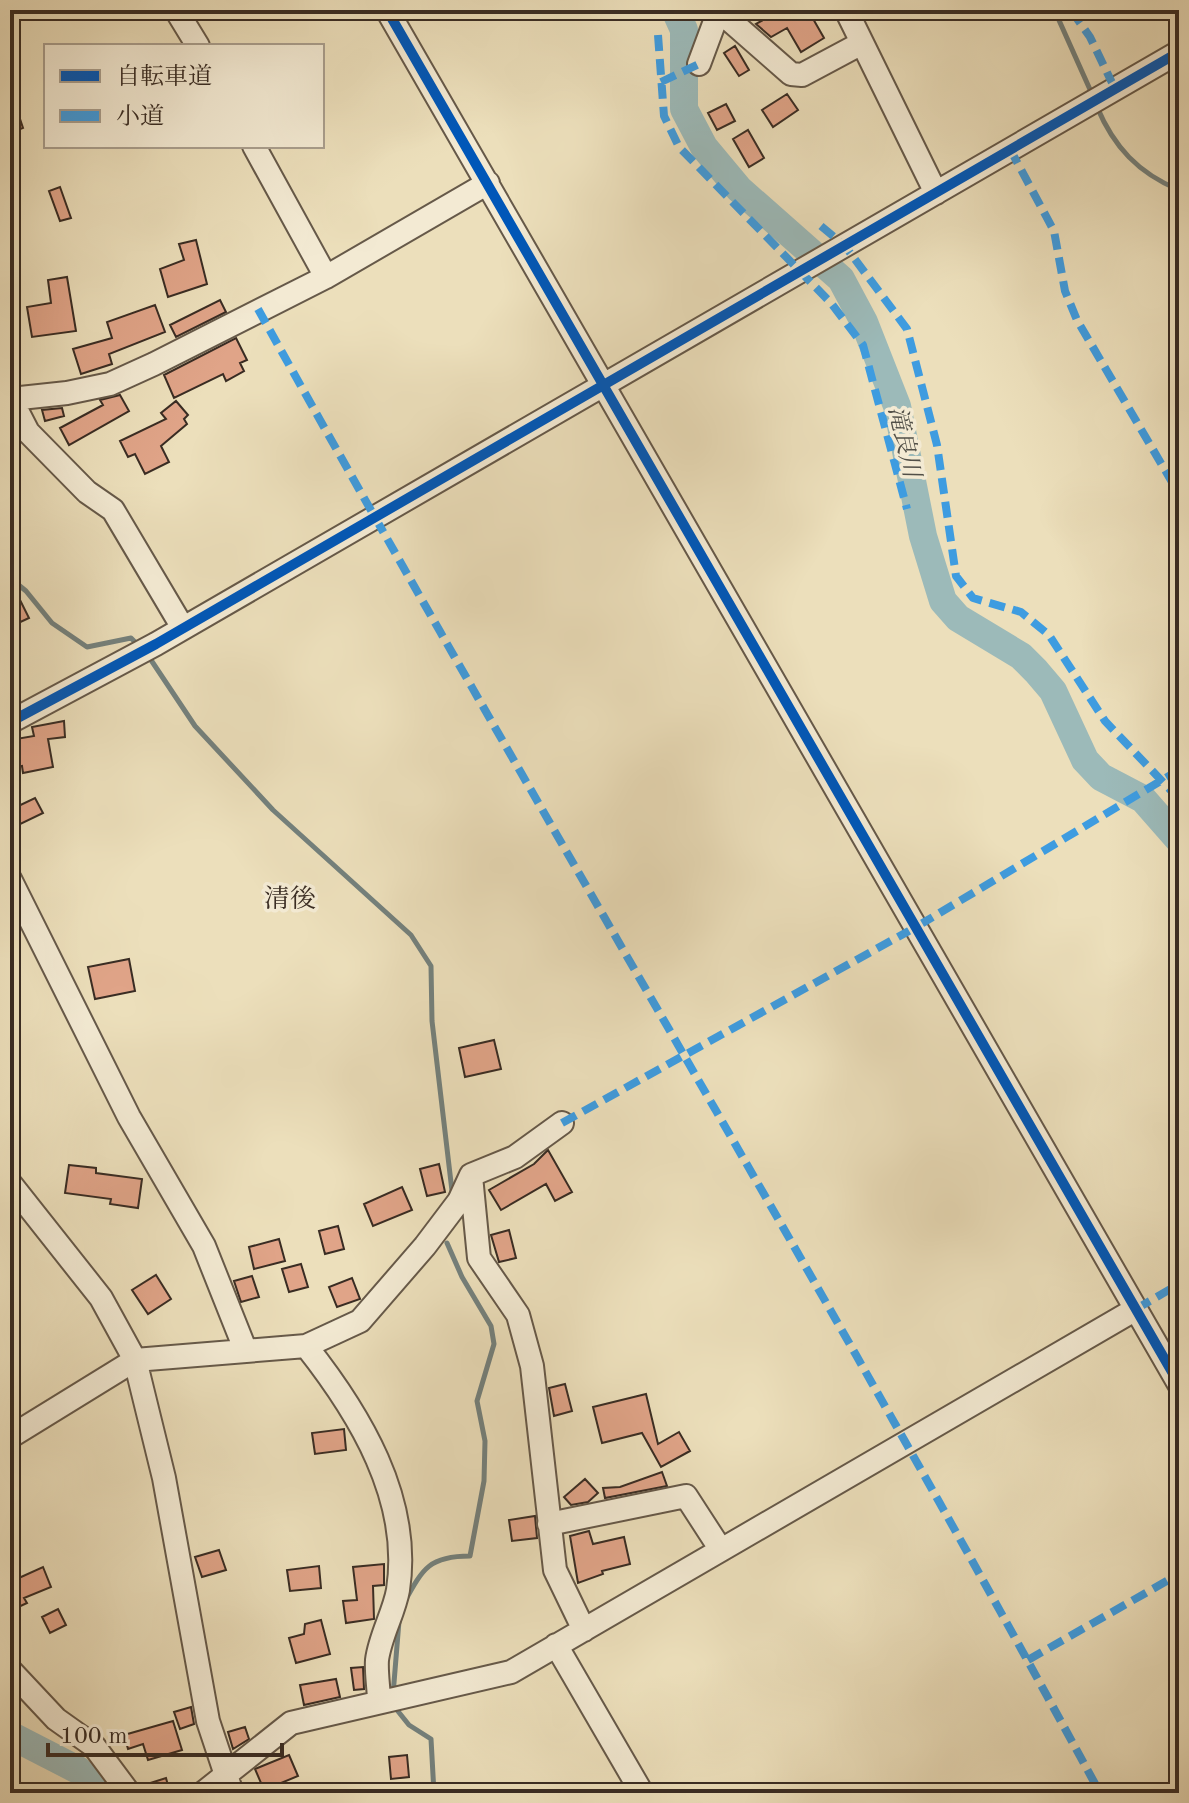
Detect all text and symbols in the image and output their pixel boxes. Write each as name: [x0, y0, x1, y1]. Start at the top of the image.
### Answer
legend: [44, 44, 324, 148]
text: 自転車道: [116, 63, 212, 90]
text: 小道: [116, 103, 164, 130]
water label: 滝良川: [883, 404, 926, 483]
district label: 清後: [264, 885, 316, 913]
scale bar: [48, 1707, 282, 1757]
text: 100 m: [60, 1725, 128, 1749]

